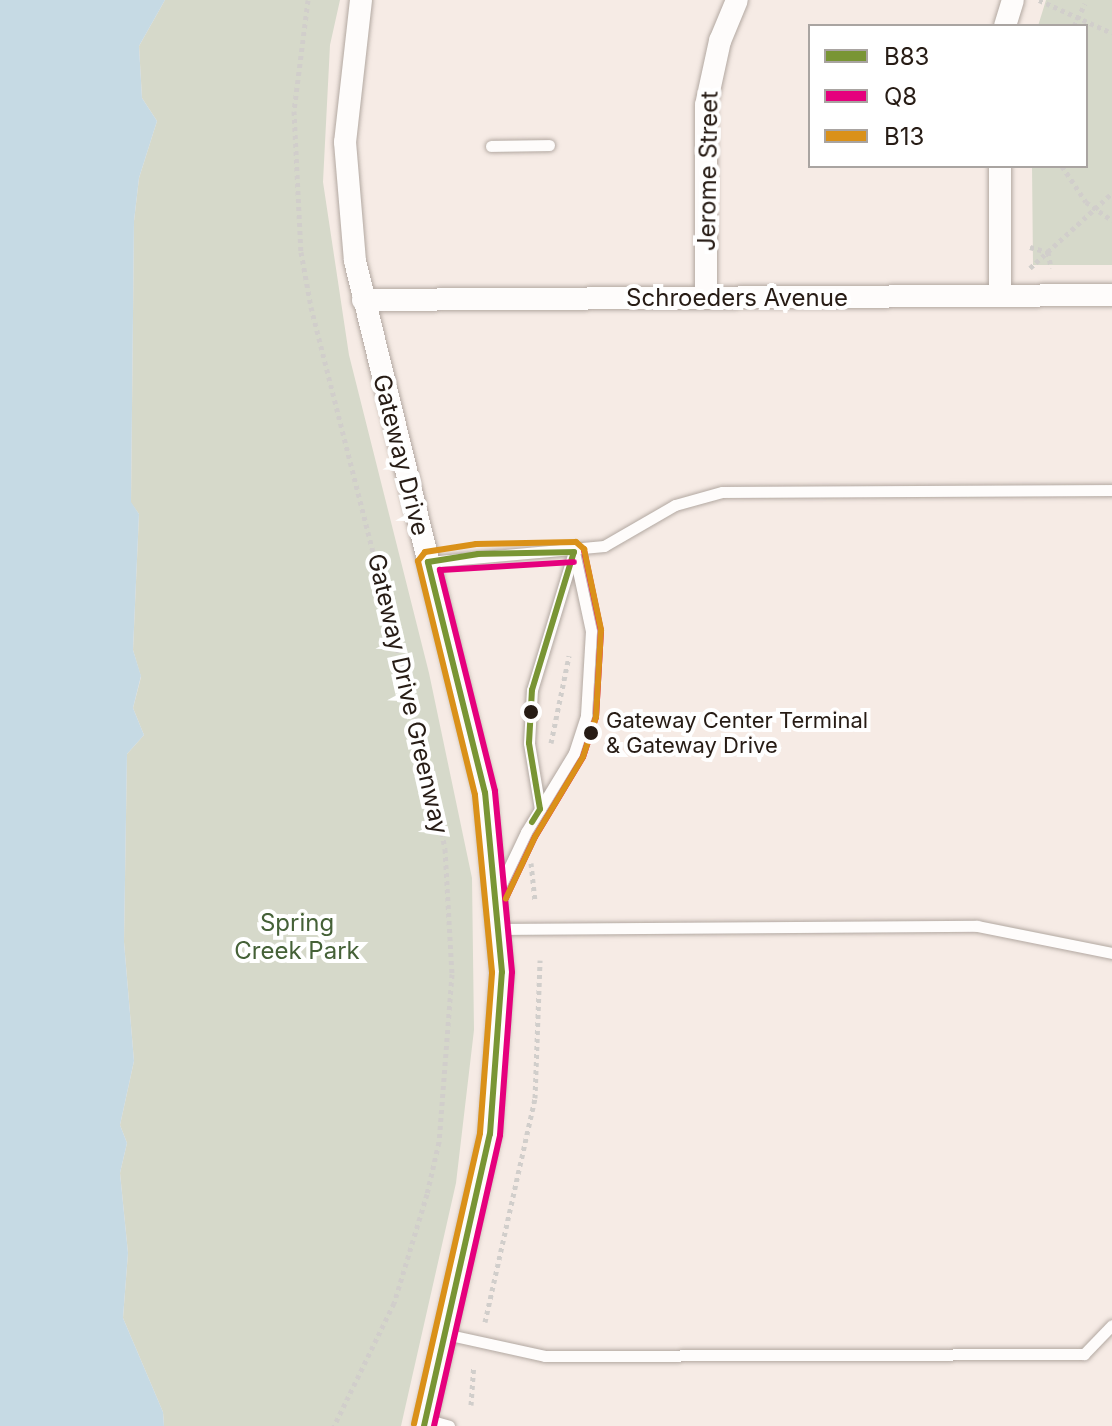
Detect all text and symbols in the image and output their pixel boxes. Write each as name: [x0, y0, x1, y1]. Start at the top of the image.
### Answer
legend: [808, 24, 1088, 168]
text: B83: [884, 42, 929, 71]
text: Q8: [884, 82, 917, 111]
street label: Jerome Street: [692, 91, 724, 251]
text: B13: [884, 122, 924, 151]
street label: Schroeders Avenue: [626, 284, 848, 312]
street label: Gateway Drive: [367, 371, 435, 539]
street label: Gateway Drive Greenway: [362, 551, 454, 837]
unlabelled marker: [523, 704, 539, 720]
place label: Gateway Center Terminal & Gateway Drive: [606, 707, 868, 758]
marker: Gateway Center Terminal & Gateway Drive: [583, 725, 599, 741]
park label: Spring Creek Park: [234, 909, 360, 965]

